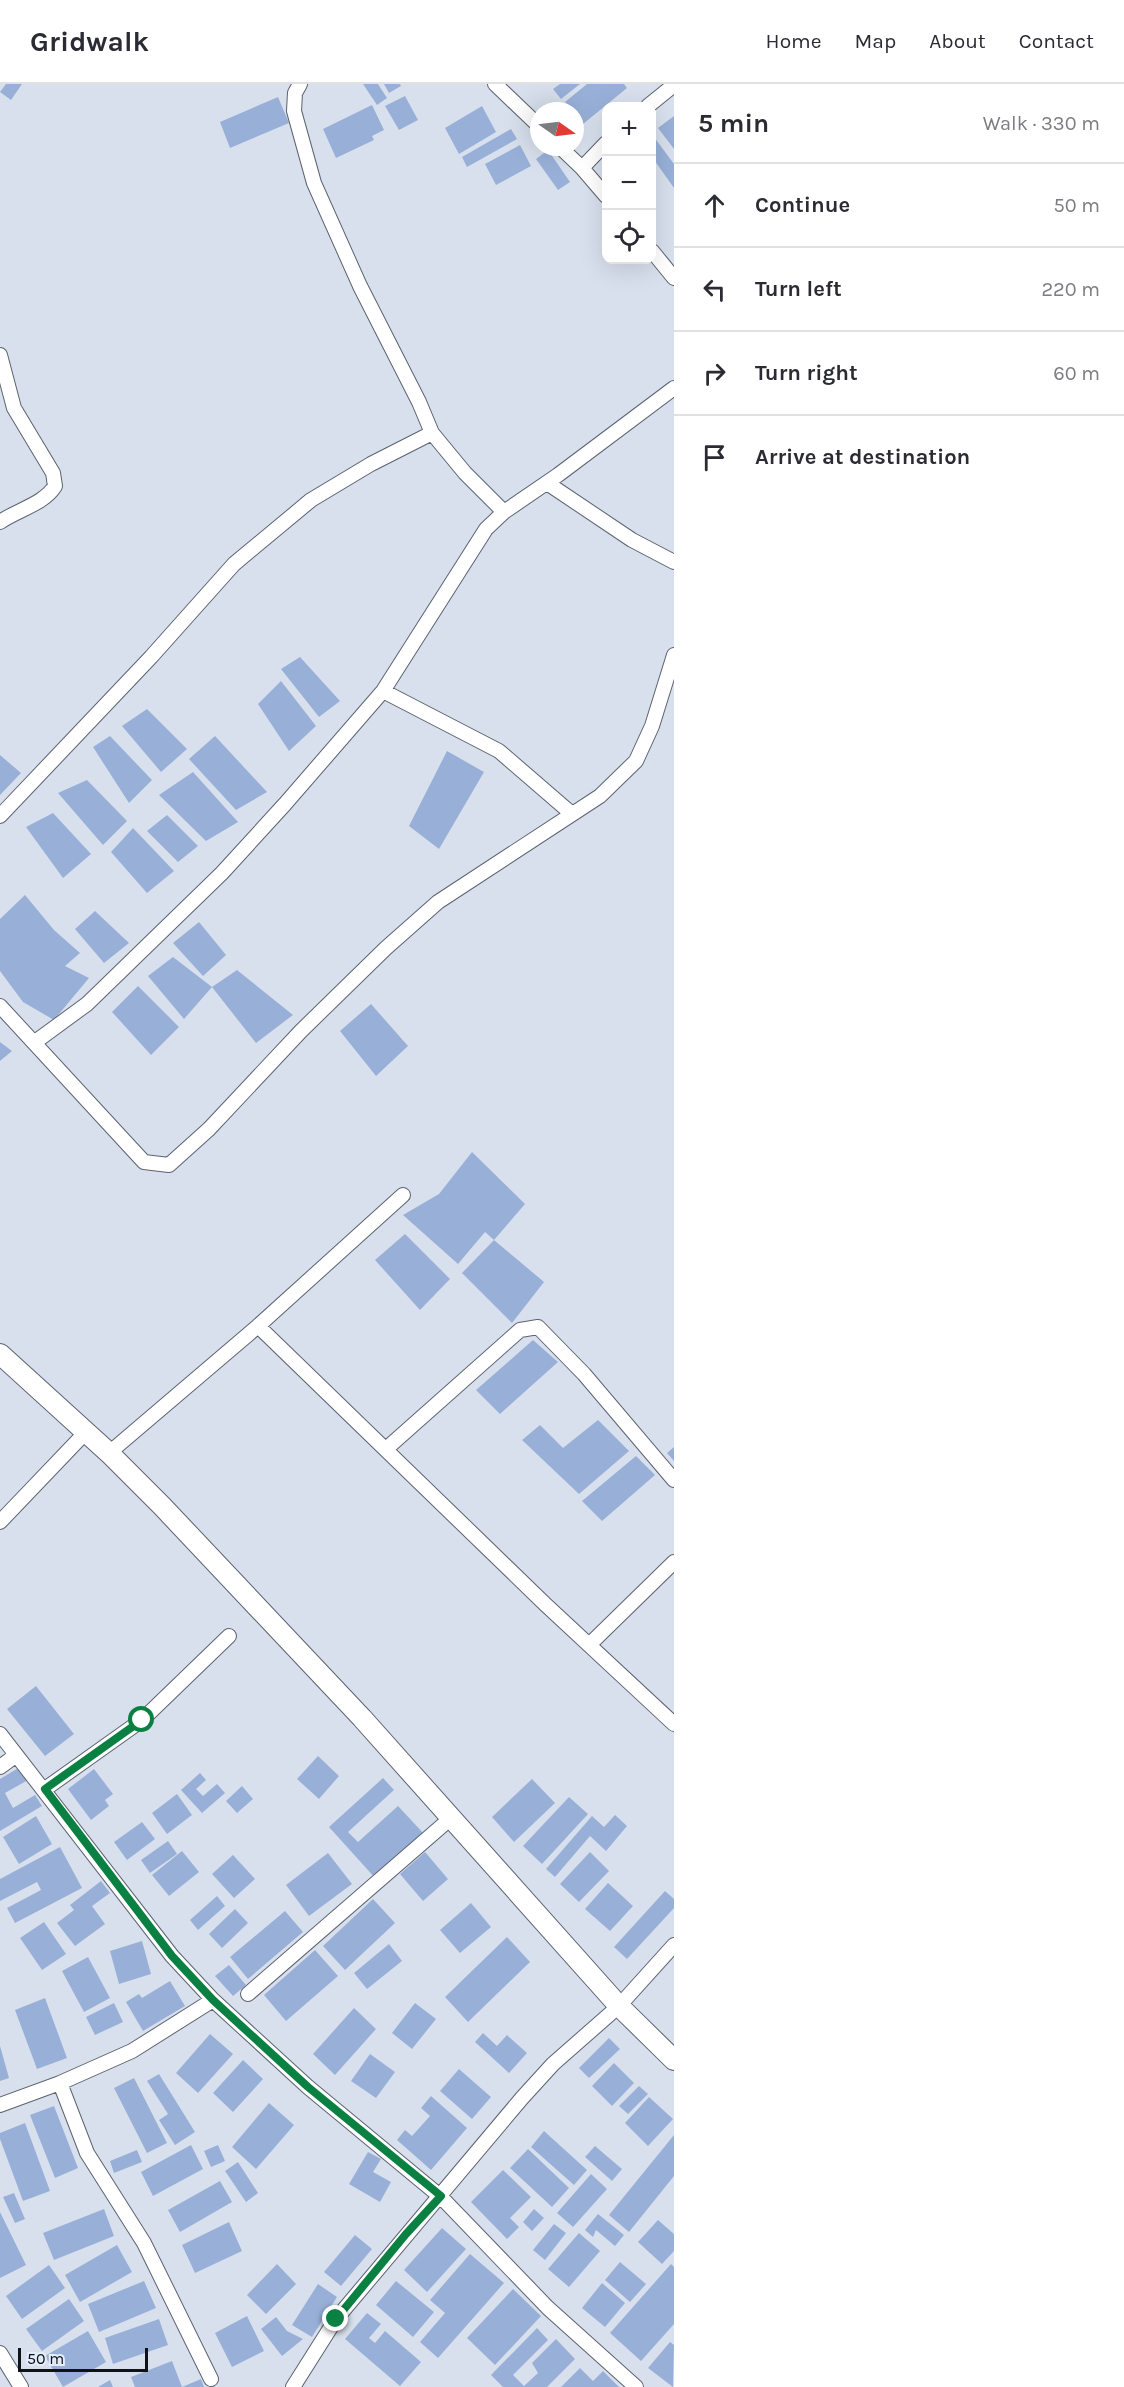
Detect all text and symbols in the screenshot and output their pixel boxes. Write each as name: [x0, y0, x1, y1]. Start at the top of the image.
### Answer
text: Gridwalk: [30, 25, 149, 58]
text: Home: [766, 29, 822, 53]
text: Map: [855, 29, 896, 53]
text: About: [929, 29, 986, 53]
text: Contact: [1019, 29, 1094, 53]
north arrow: [530, 102, 584, 156]
map controls: [602, 102, 656, 264]
button: +: [602, 102, 656, 156]
text: 5 min: [698, 108, 769, 139]
text: Walk · 330 m: [983, 112, 1100, 135]
button: −: [602, 156, 656, 210]
icon: ahead: [698, 189, 731, 222]
text: Continue: [755, 192, 850, 218]
text: 50 m: [1053, 194, 1100, 217]
button: locate: [602, 210, 656, 264]
icon: left: [698, 273, 731, 306]
text: Turn left: [755, 276, 842, 302]
text: 220 m: [1041, 278, 1100, 301]
icon: right: [698, 357, 731, 390]
text: Turn right: [755, 360, 858, 386]
text: 60 m: [1053, 362, 1100, 385]
icon: arrive: [698, 441, 731, 474]
text: Arrive at destination: [755, 444, 970, 470]
route start: [128, 1706, 154, 1732]
route end: [322, 2305, 348, 2331]
scale bar: [18, 2345, 148, 2372]
text: 50 m: [27, 2349, 64, 2368]

